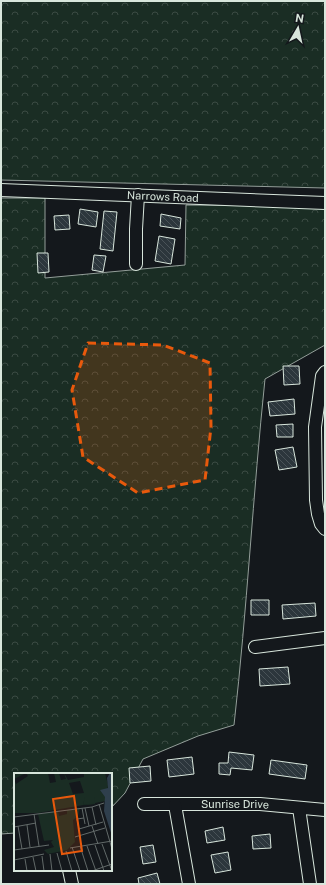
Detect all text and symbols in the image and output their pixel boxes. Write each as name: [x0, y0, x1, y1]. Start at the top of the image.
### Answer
north arrow: [278, 8, 318, 48]
text: N: [294, 12, 305, 25]
street label: Narrows Road: [127, 189, 199, 204]
inset map: [14, 773, 112, 871]
street label: Sunrise Drive: [201, 798, 270, 811]

